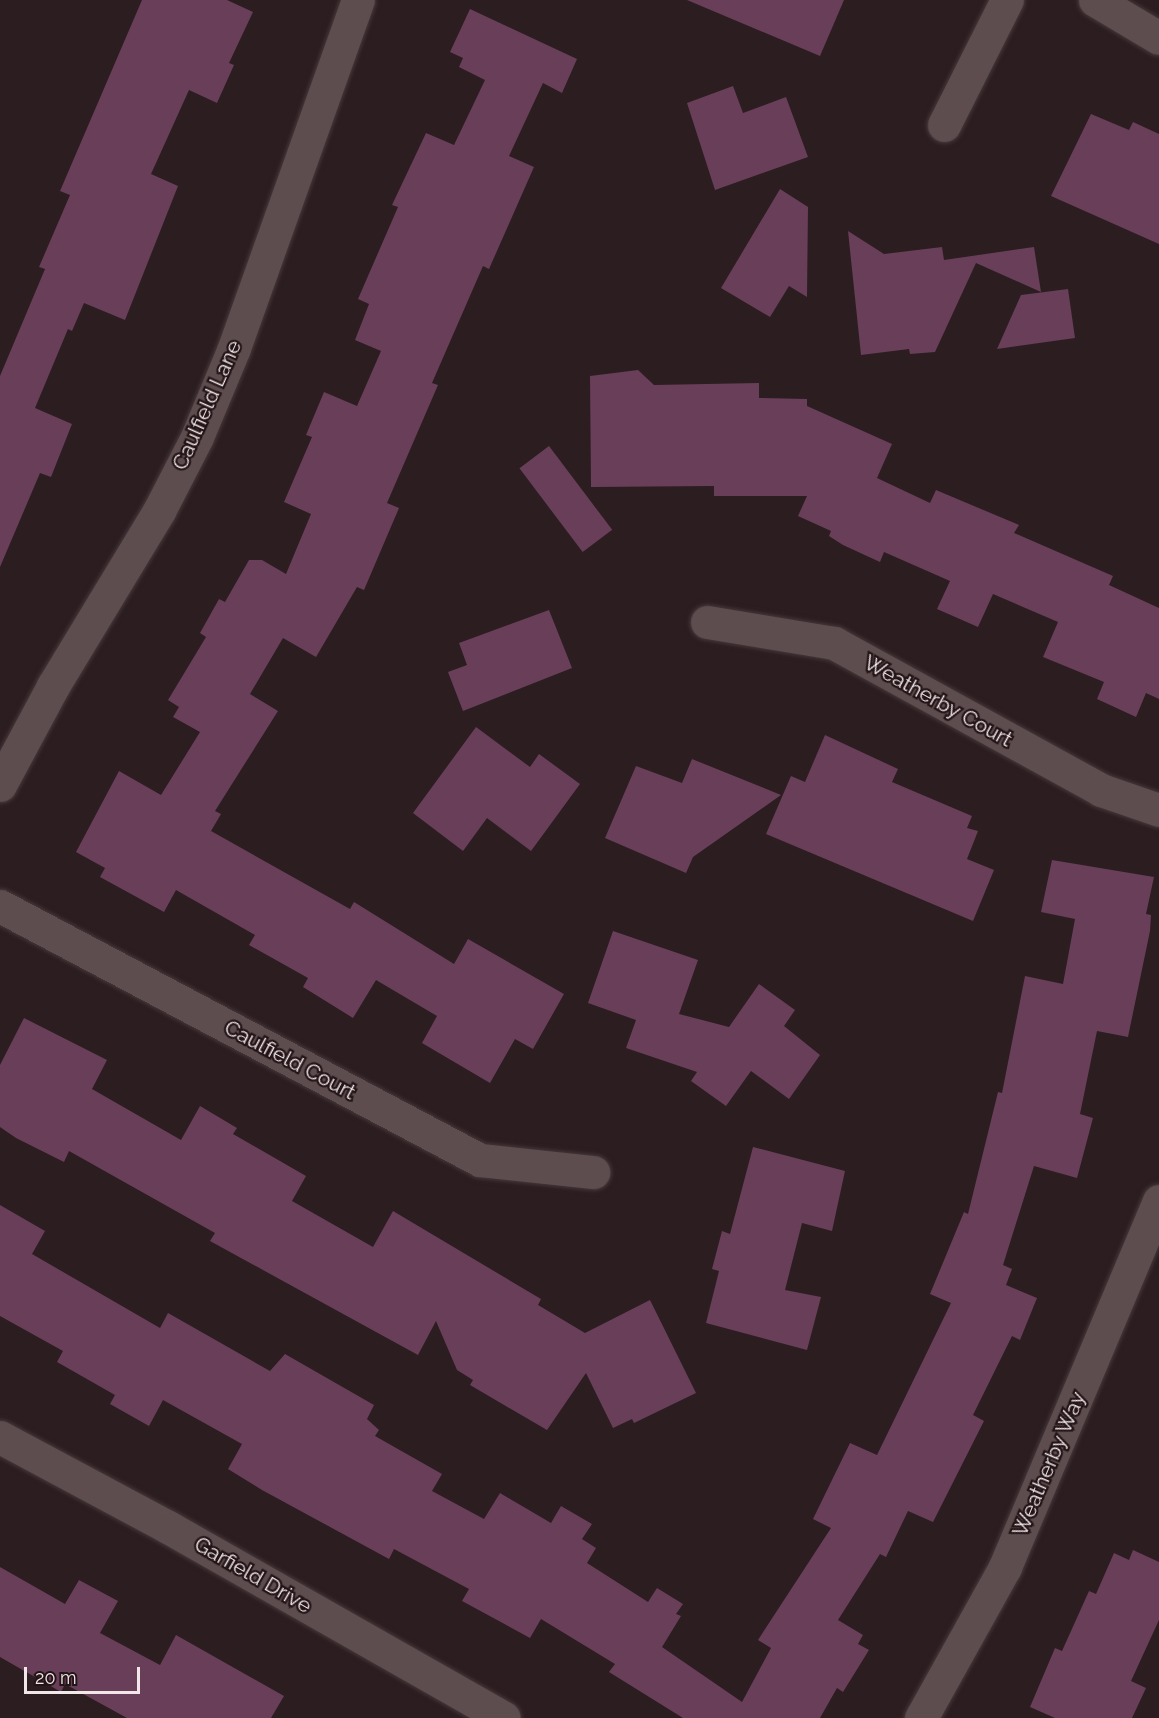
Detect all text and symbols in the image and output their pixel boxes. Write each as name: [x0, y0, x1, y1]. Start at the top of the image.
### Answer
street label: Caulfield Lane: [167, 336, 247, 474]
street label: Weatherby Court: [859, 650, 1017, 752]
street label: Caulfield Court: [220, 1015, 360, 1105]
street label: Weatherby Way: [1007, 1387, 1091, 1541]
street label: Garfield Drive: [190, 1531, 316, 1619]
scale bar: [27, 1655, 142, 1693]
text: 20 m: [35, 1667, 77, 1688]

